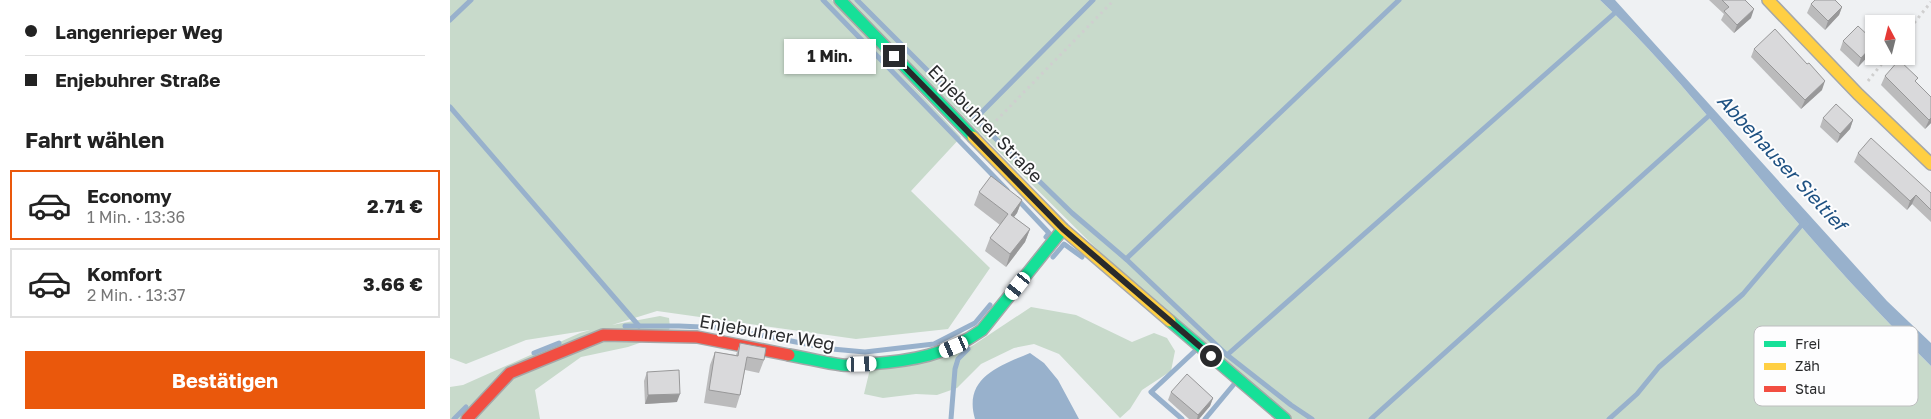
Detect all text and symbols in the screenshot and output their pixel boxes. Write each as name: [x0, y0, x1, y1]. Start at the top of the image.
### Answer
north arrow: [1865, 15, 1915, 65]
map controls: [1865, 15, 1915, 65]
text: Langenrieper Weg: [55, 20, 223, 43]
callout: 1 Min.: [784, 38, 876, 74]
route end: [883, 45, 905, 67]
text: 1 Min.: [807, 46, 853, 66]
street label: Enjebuhrer Straße: [924, 60, 1048, 187]
text: Enjebuhrer Straße: [55, 68, 221, 91]
water label: Abbehauser Sieltief: [1713, 88, 1854, 237]
text: Fahrt wählen: [25, 126, 164, 153]
icon: car: [27, 183, 72, 228]
text: Economy: [87, 184, 172, 207]
text: 2.71 €: [367, 194, 423, 217]
text: 1 Min. · 13:36: [87, 207, 185, 227]
icon: car: [27, 261, 72, 306]
text: Komfort: [87, 262, 162, 285]
car: [1002, 270, 1033, 302]
text: 3.66 €: [363, 272, 423, 295]
text: 2 Min. · 13:37: [87, 285, 186, 305]
street label: Enjebuhrer Weg: [698, 309, 837, 355]
legend: [1754, 326, 1918, 406]
car: [937, 334, 970, 360]
text: Frei: [1795, 335, 1821, 352]
route start: [1200, 345, 1222, 367]
button: Bestätigen: [25, 351, 425, 409]
car: [846, 356, 877, 372]
text: Zäh: [1795, 357, 1820, 374]
text: Stau: [1795, 380, 1826, 397]

